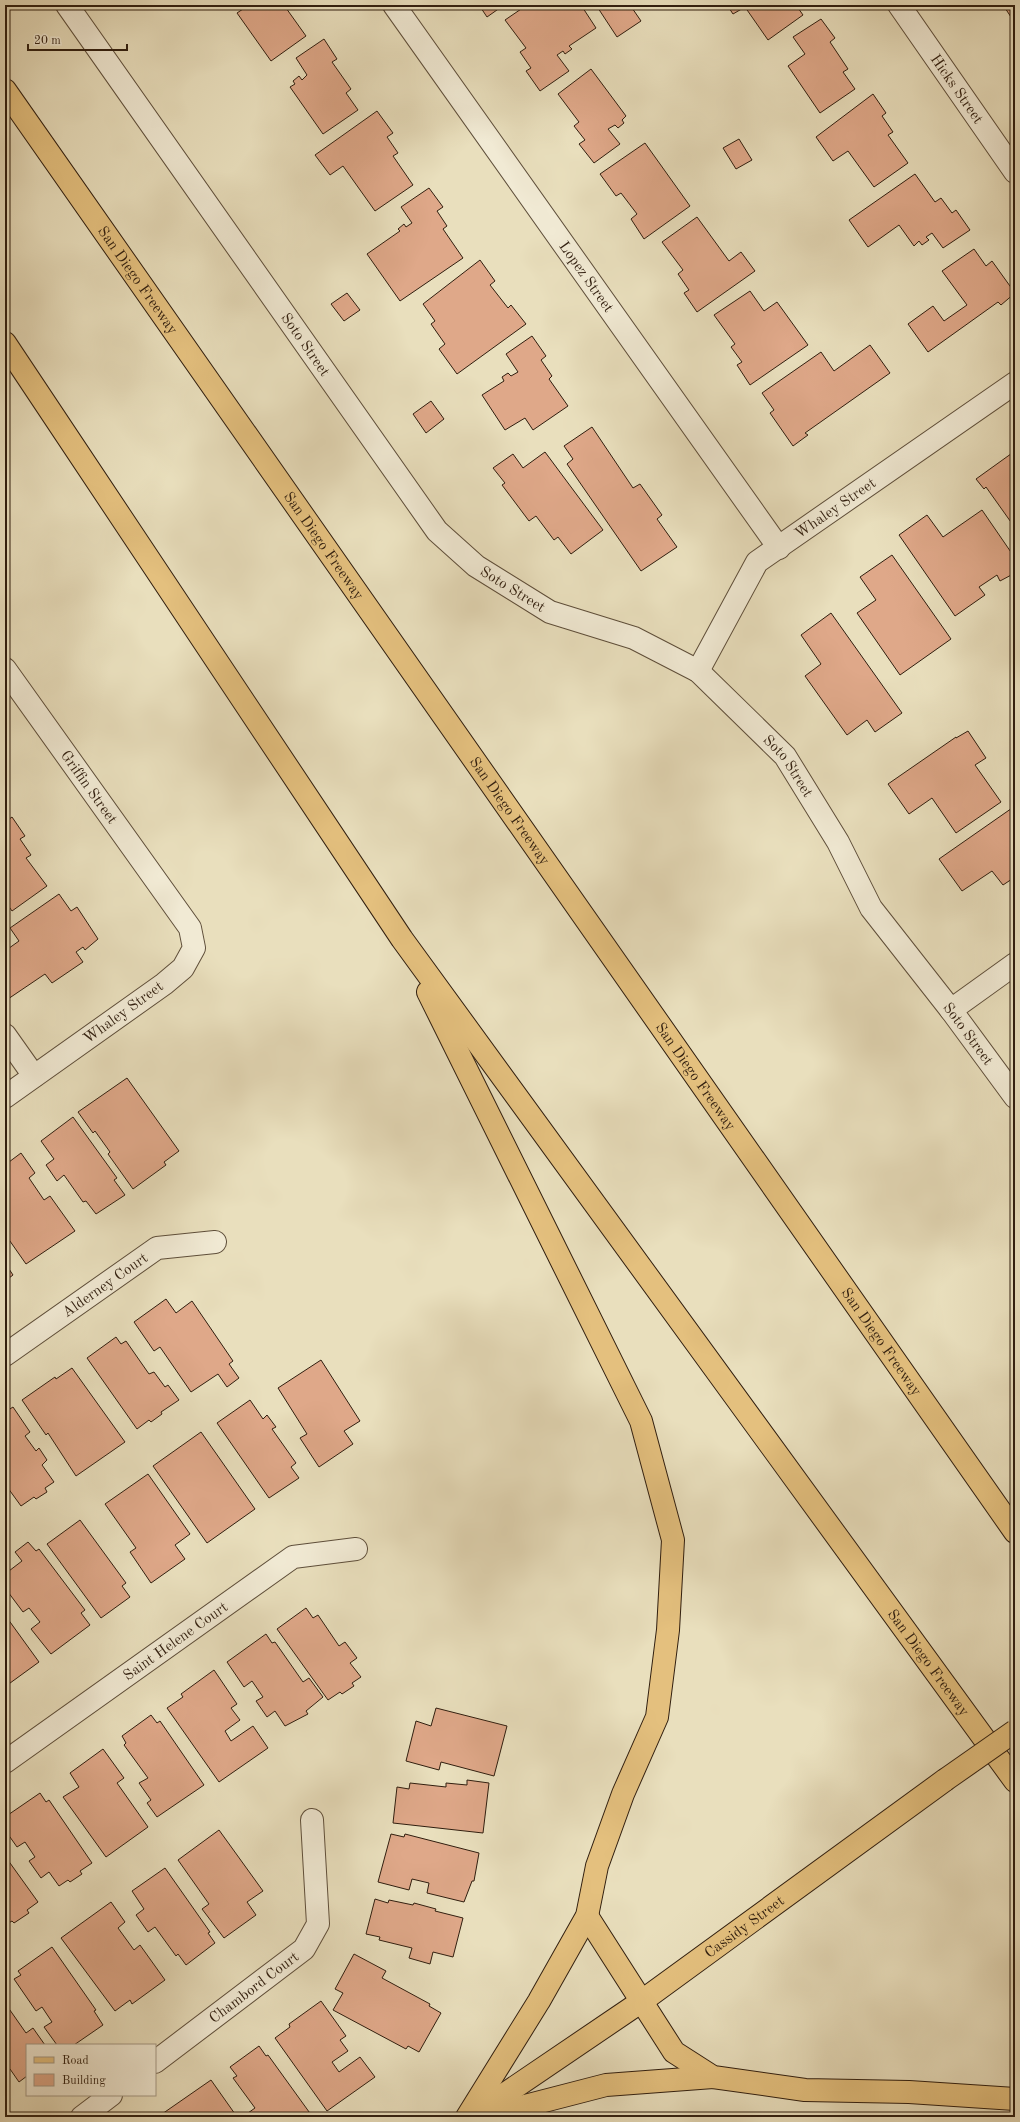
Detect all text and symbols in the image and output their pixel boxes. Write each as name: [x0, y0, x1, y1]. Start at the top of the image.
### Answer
scale bar: [28, 26, 127, 52]
text: 20 m: [34, 35, 61, 47]
street label: Hicks Street: [927, 52, 985, 127]
street label: San Diego Freeway: [94, 224, 180, 338]
street label: Lopez Street: [555, 239, 615, 316]
street label: Soto Street: [277, 311, 332, 380]
street label: Whaley Street: [793, 476, 879, 542]
street label: San Diego Freeway: [280, 490, 366, 603]
street label: Soto Street: [477, 564, 547, 616]
street label: Soto Street: [759, 733, 815, 800]
street label: Griffin Street: [57, 748, 119, 827]
street label: San Diego Freeway: [466, 755, 551, 868]
street label: Whaley Street: [81, 979, 166, 1047]
street label: Soto Street: [939, 1000, 995, 1069]
street label: San Diego Freeway: [652, 1020, 737, 1134]
street label: Alderney Court: [60, 1251, 151, 1321]
street label: San Diego Freeway: [838, 1286, 923, 1399]
street label: Saint Helene Court: [121, 1600, 231, 1684]
street label: San Diego Freeway: [884, 1607, 971, 1719]
street label: Cassidy Street: [702, 1894, 788, 1962]
street label: Chambord Court: [207, 1950, 302, 2027]
legend: [26, 2044, 156, 2096]
text: Road: [62, 2055, 89, 2067]
text: Building: [62, 2075, 106, 2087]

